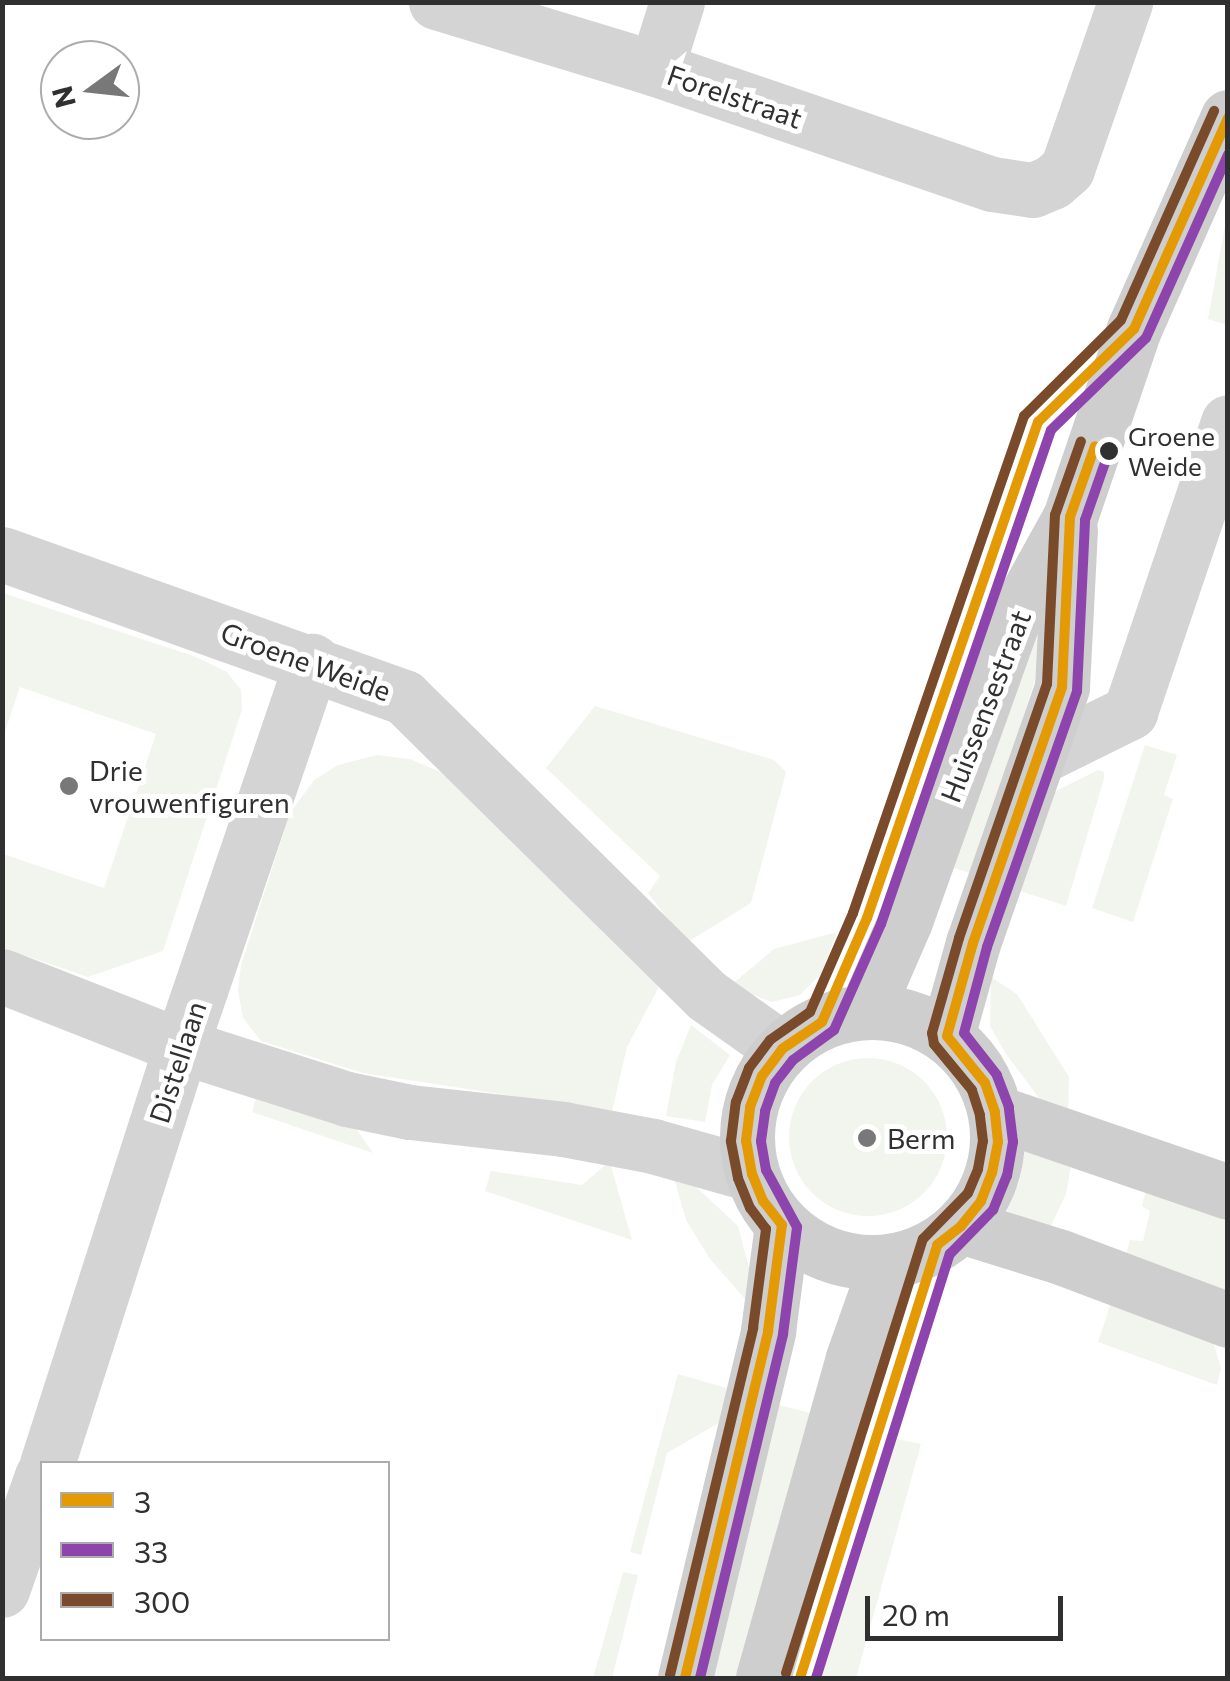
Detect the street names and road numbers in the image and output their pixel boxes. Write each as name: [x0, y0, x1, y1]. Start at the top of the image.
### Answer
street label: Forelstraat: [663, 57, 807, 135]
street label: Huissensestraat: [933, 605, 1037, 807]
street label: Groene Weide: [216, 615, 396, 707]
street label: Distellaan: [142, 997, 212, 1127]

